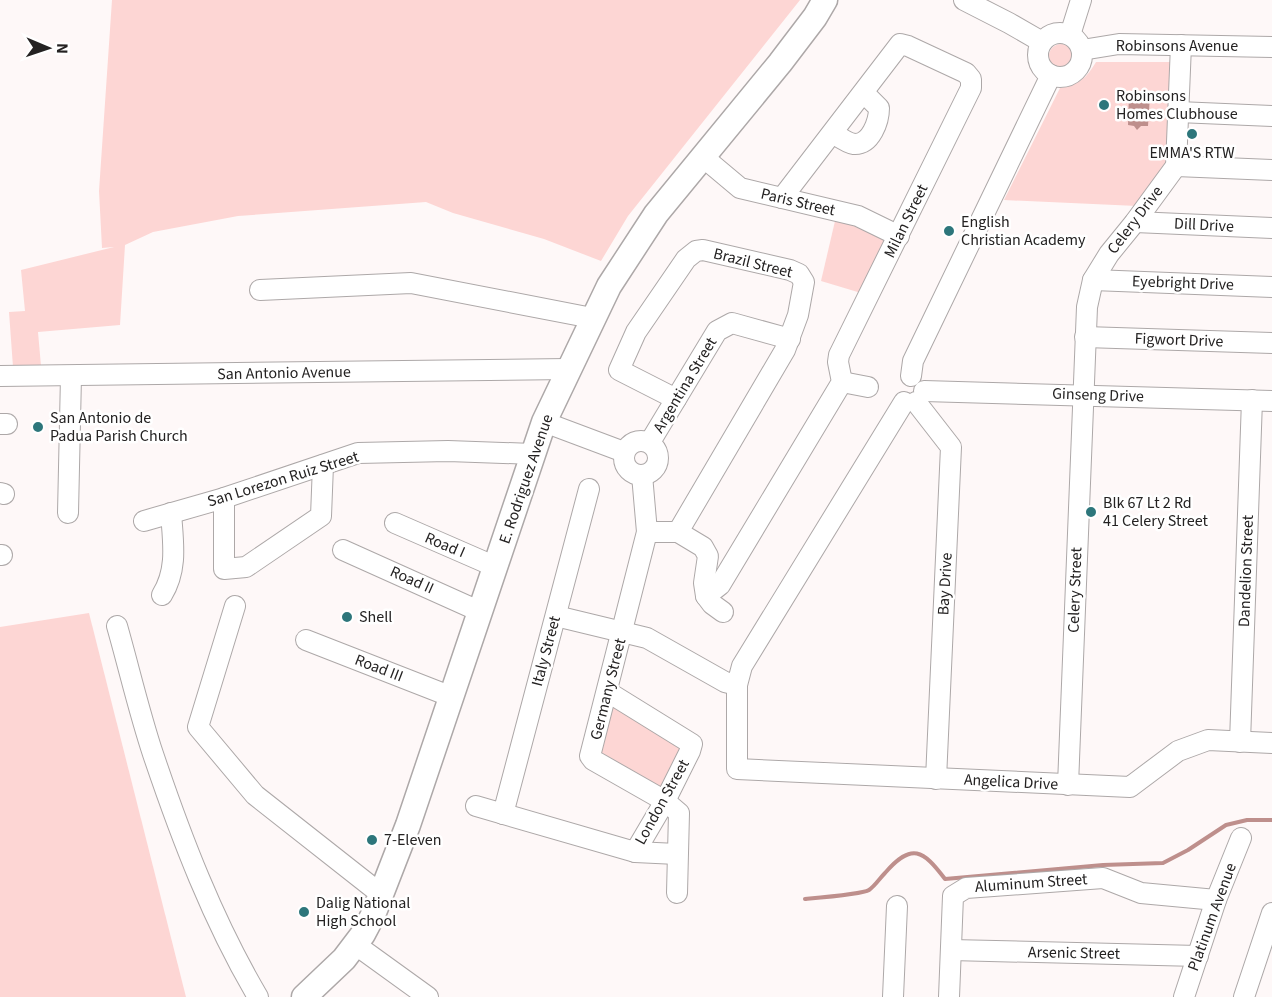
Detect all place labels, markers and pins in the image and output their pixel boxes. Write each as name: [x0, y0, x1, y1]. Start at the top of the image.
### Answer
place label: Robinsons Homes Clubhouse: [1116, 85, 1238, 125]
marker: Robinsons Homes Clubhouse: [1097, 98, 1111, 112]
marker: EMMA'S RTW: [1185, 127, 1199, 141]
place label: EMMA'S RTW: [1149, 142, 1235, 164]
place label: English Christian Academy: [961, 211, 1086, 251]
marker: English Christian Academy: [942, 224, 956, 238]
place label: San Antonio de Padua Parish Church: [50, 407, 188, 447]
marker: San Antonio de Padua Parish Church: [31, 420, 45, 434]
place label: Blk 67 Lt 2 Rd 41 Celery Street: [1103, 492, 1208, 532]
marker: Blk 67 Lt 2 Rd 41 Celery Street: [1084, 505, 1098, 519]
place label: Shell: [359, 606, 392, 628]
marker: Shell: [340, 610, 354, 624]
place label: 7-Eleven: [384, 829, 442, 851]
marker: 7-Eleven: [365, 833, 379, 847]
place label: Dalig National High School: [316, 892, 410, 932]
marker: Dalig National High School: [297, 905, 311, 919]

